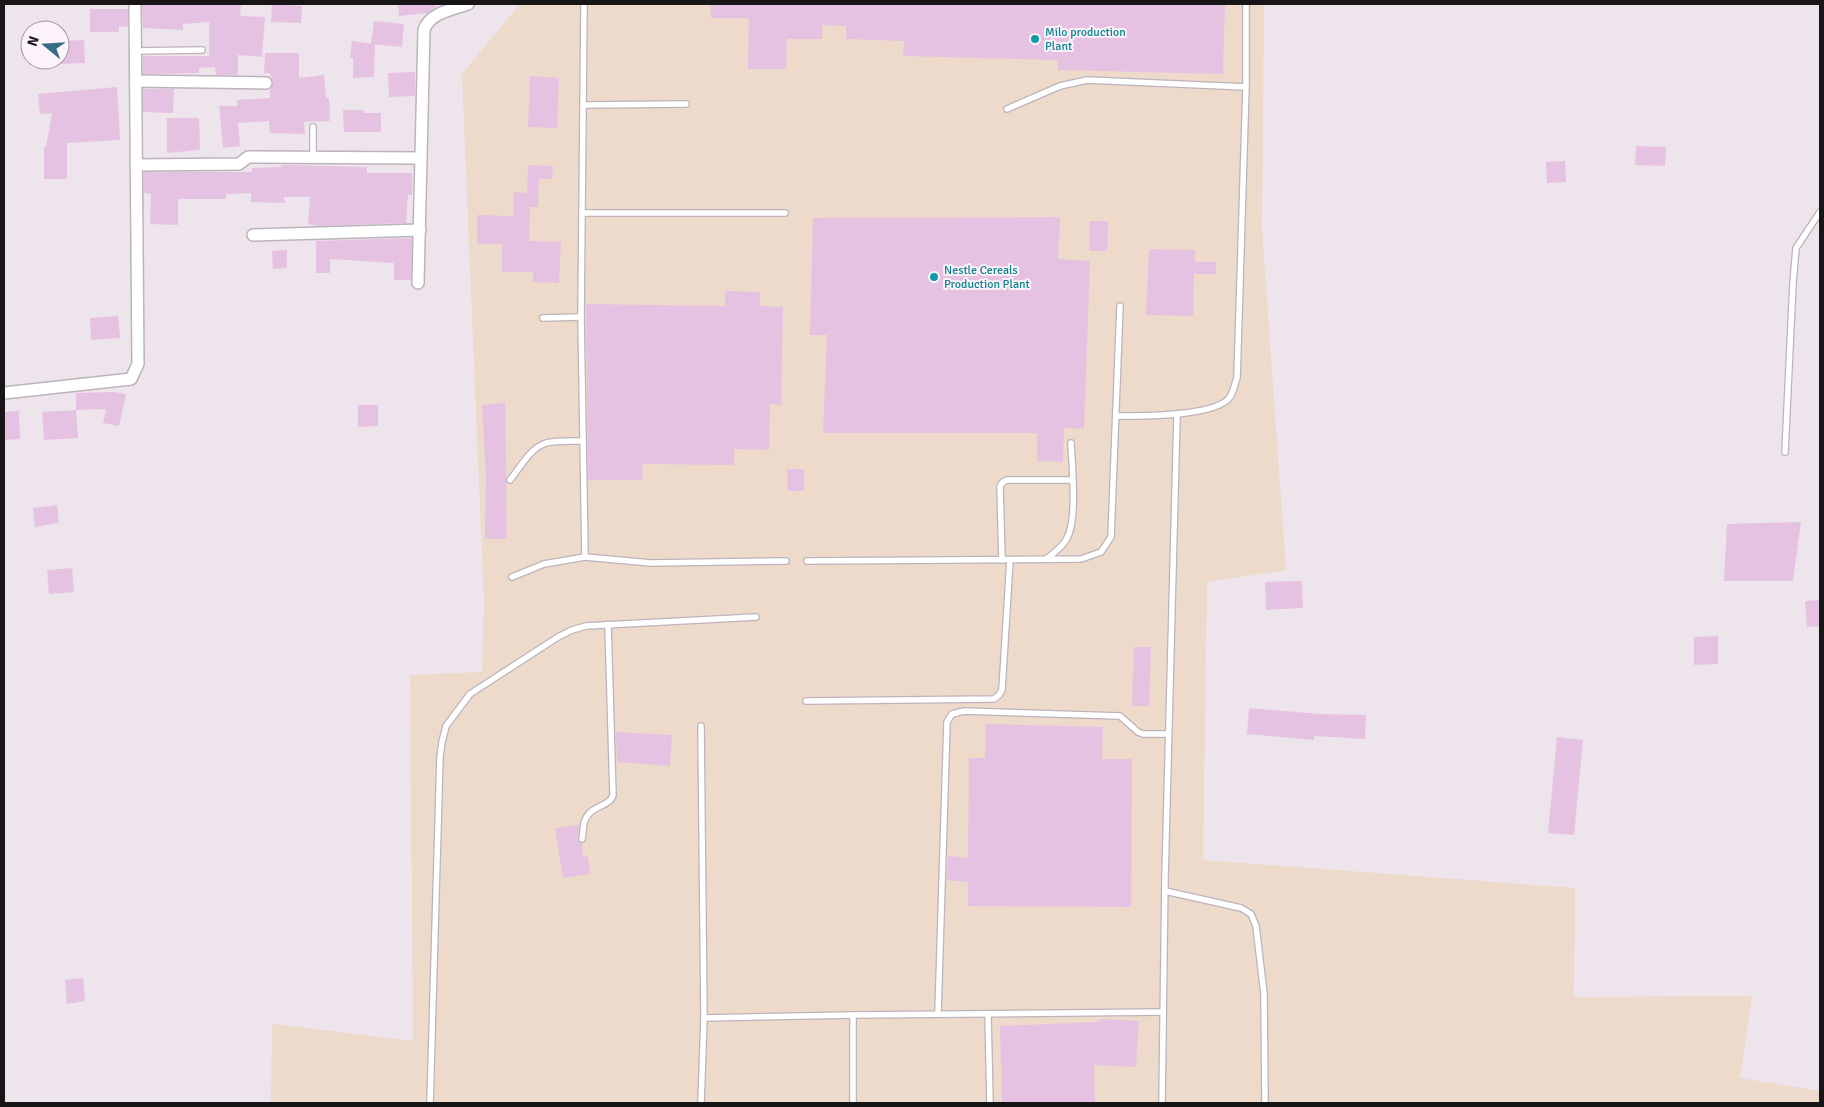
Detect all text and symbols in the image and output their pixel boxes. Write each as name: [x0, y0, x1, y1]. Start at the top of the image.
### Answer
north arrow: [20, 20, 70, 70]
place label: Milo production Plant: [1045, 25, 1126, 54]
marker: Milo production Plant: [1029, 33, 1041, 45]
text: N: [24, 34, 43, 48]
place label: Nestle Cereals Production Plant: [944, 263, 1030, 292]
marker: Nestle Cereals Production Plant: [928, 271, 940, 283]

